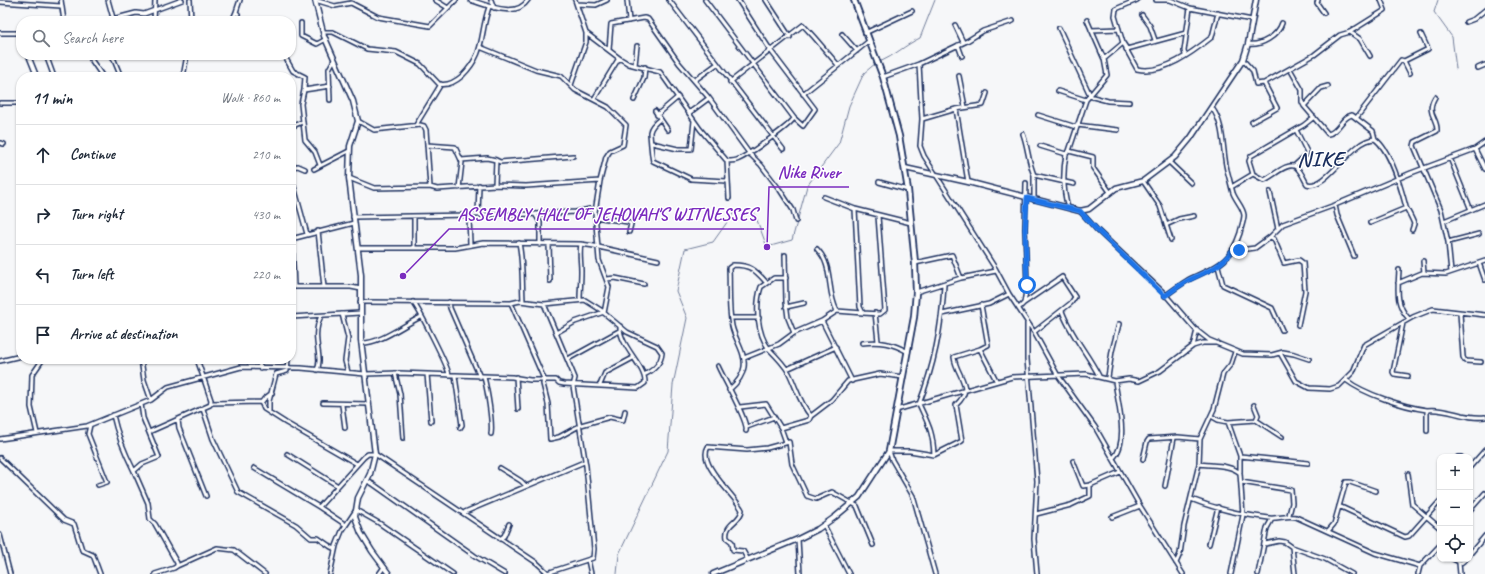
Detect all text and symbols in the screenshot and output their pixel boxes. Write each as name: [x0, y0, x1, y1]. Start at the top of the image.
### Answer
search box: [16, 16, 296, 60]
icon: search: [30, 27, 52, 49]
text: Search here: [62, 29, 123, 48]
text: 11 min: [32, 88, 72, 109]
text: Walk · 860 m: [221, 90, 280, 106]
icon: ahead: [32, 144, 54, 166]
text: Continue: [70, 145, 115, 164]
district label: NIKE: [1297, 146, 1347, 172]
text: 210 m: [252, 147, 280, 163]
callout: Nike River: [769, 157, 849, 187]
text: Nike River: [777, 161, 843, 183]
callout: ASSEMBLY HALL OF JEHOVAH'S WITNESSES: [449, 199, 764, 229]
text: ASSEMBLY HALL OF JEHOVAH'S WITNESSES: [457, 203, 761, 225]
icon: right: [32, 204, 54, 226]
text: Turn right: [70, 205, 123, 224]
text: 430 m: [252, 207, 280, 223]
route end: [1230, 241, 1248, 259]
icon: left: [32, 264, 54, 286]
text: Turn left: [70, 265, 113, 284]
text: 220 m: [252, 267, 280, 283]
route start: [1018, 276, 1036, 294]
icon: arrive: [32, 324, 54, 346]
text: Arrive at destination: [70, 325, 177, 344]
map controls: [1437, 454, 1473, 562]
button: +: [1437, 454, 1473, 490]
button: −: [1437, 490, 1473, 526]
button: locate: [1437, 526, 1473, 562]

